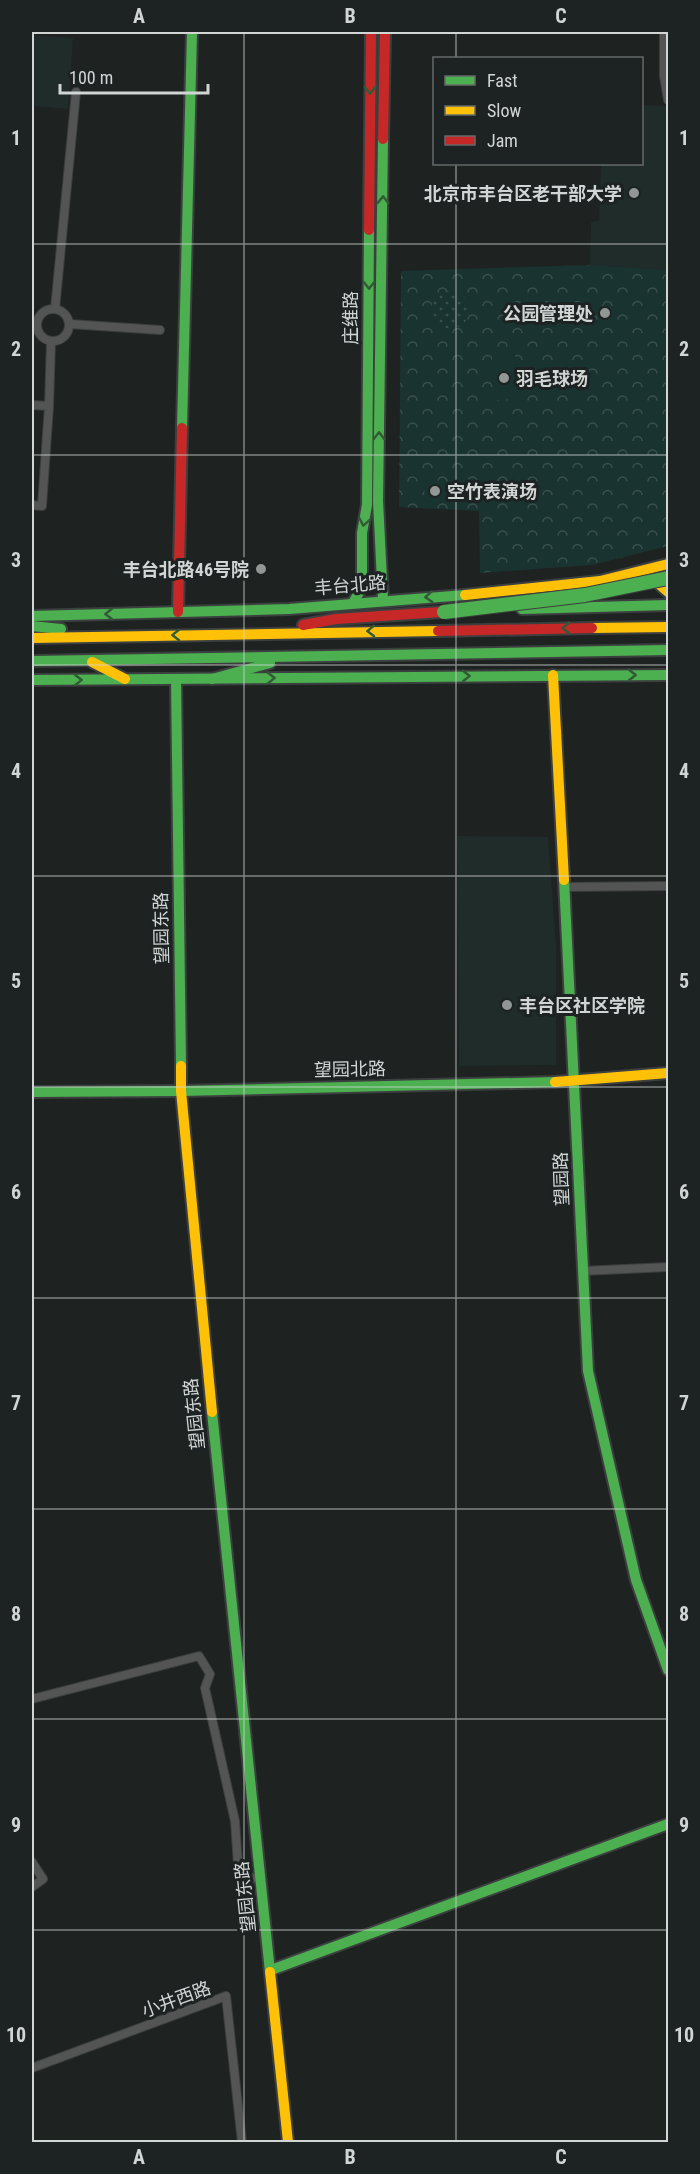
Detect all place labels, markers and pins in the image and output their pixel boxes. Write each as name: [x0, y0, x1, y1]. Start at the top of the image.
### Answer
place label: 北京市丰台区老干部大学: [424, 183, 622, 204]
marker: 北京市丰台区老干部大学: [627, 186, 641, 200]
place label: 公园管理处: [503, 303, 593, 324]
marker: 公园管理处: [598, 306, 612, 320]
place label: 羽毛球场: [516, 368, 588, 389]
marker: 羽毛球场: [497, 371, 511, 385]
place label: 空竹表演场: [447, 481, 537, 502]
marker: 空竹表演场: [428, 484, 442, 498]
place label: 丰台北路46号院: [123, 559, 249, 580]
marker: 丰台北路46号院: [254, 562, 268, 576]
place label: 丰台区社区学院: [519, 995, 645, 1016]
marker: 丰台区社区学院: [500, 998, 514, 1012]

